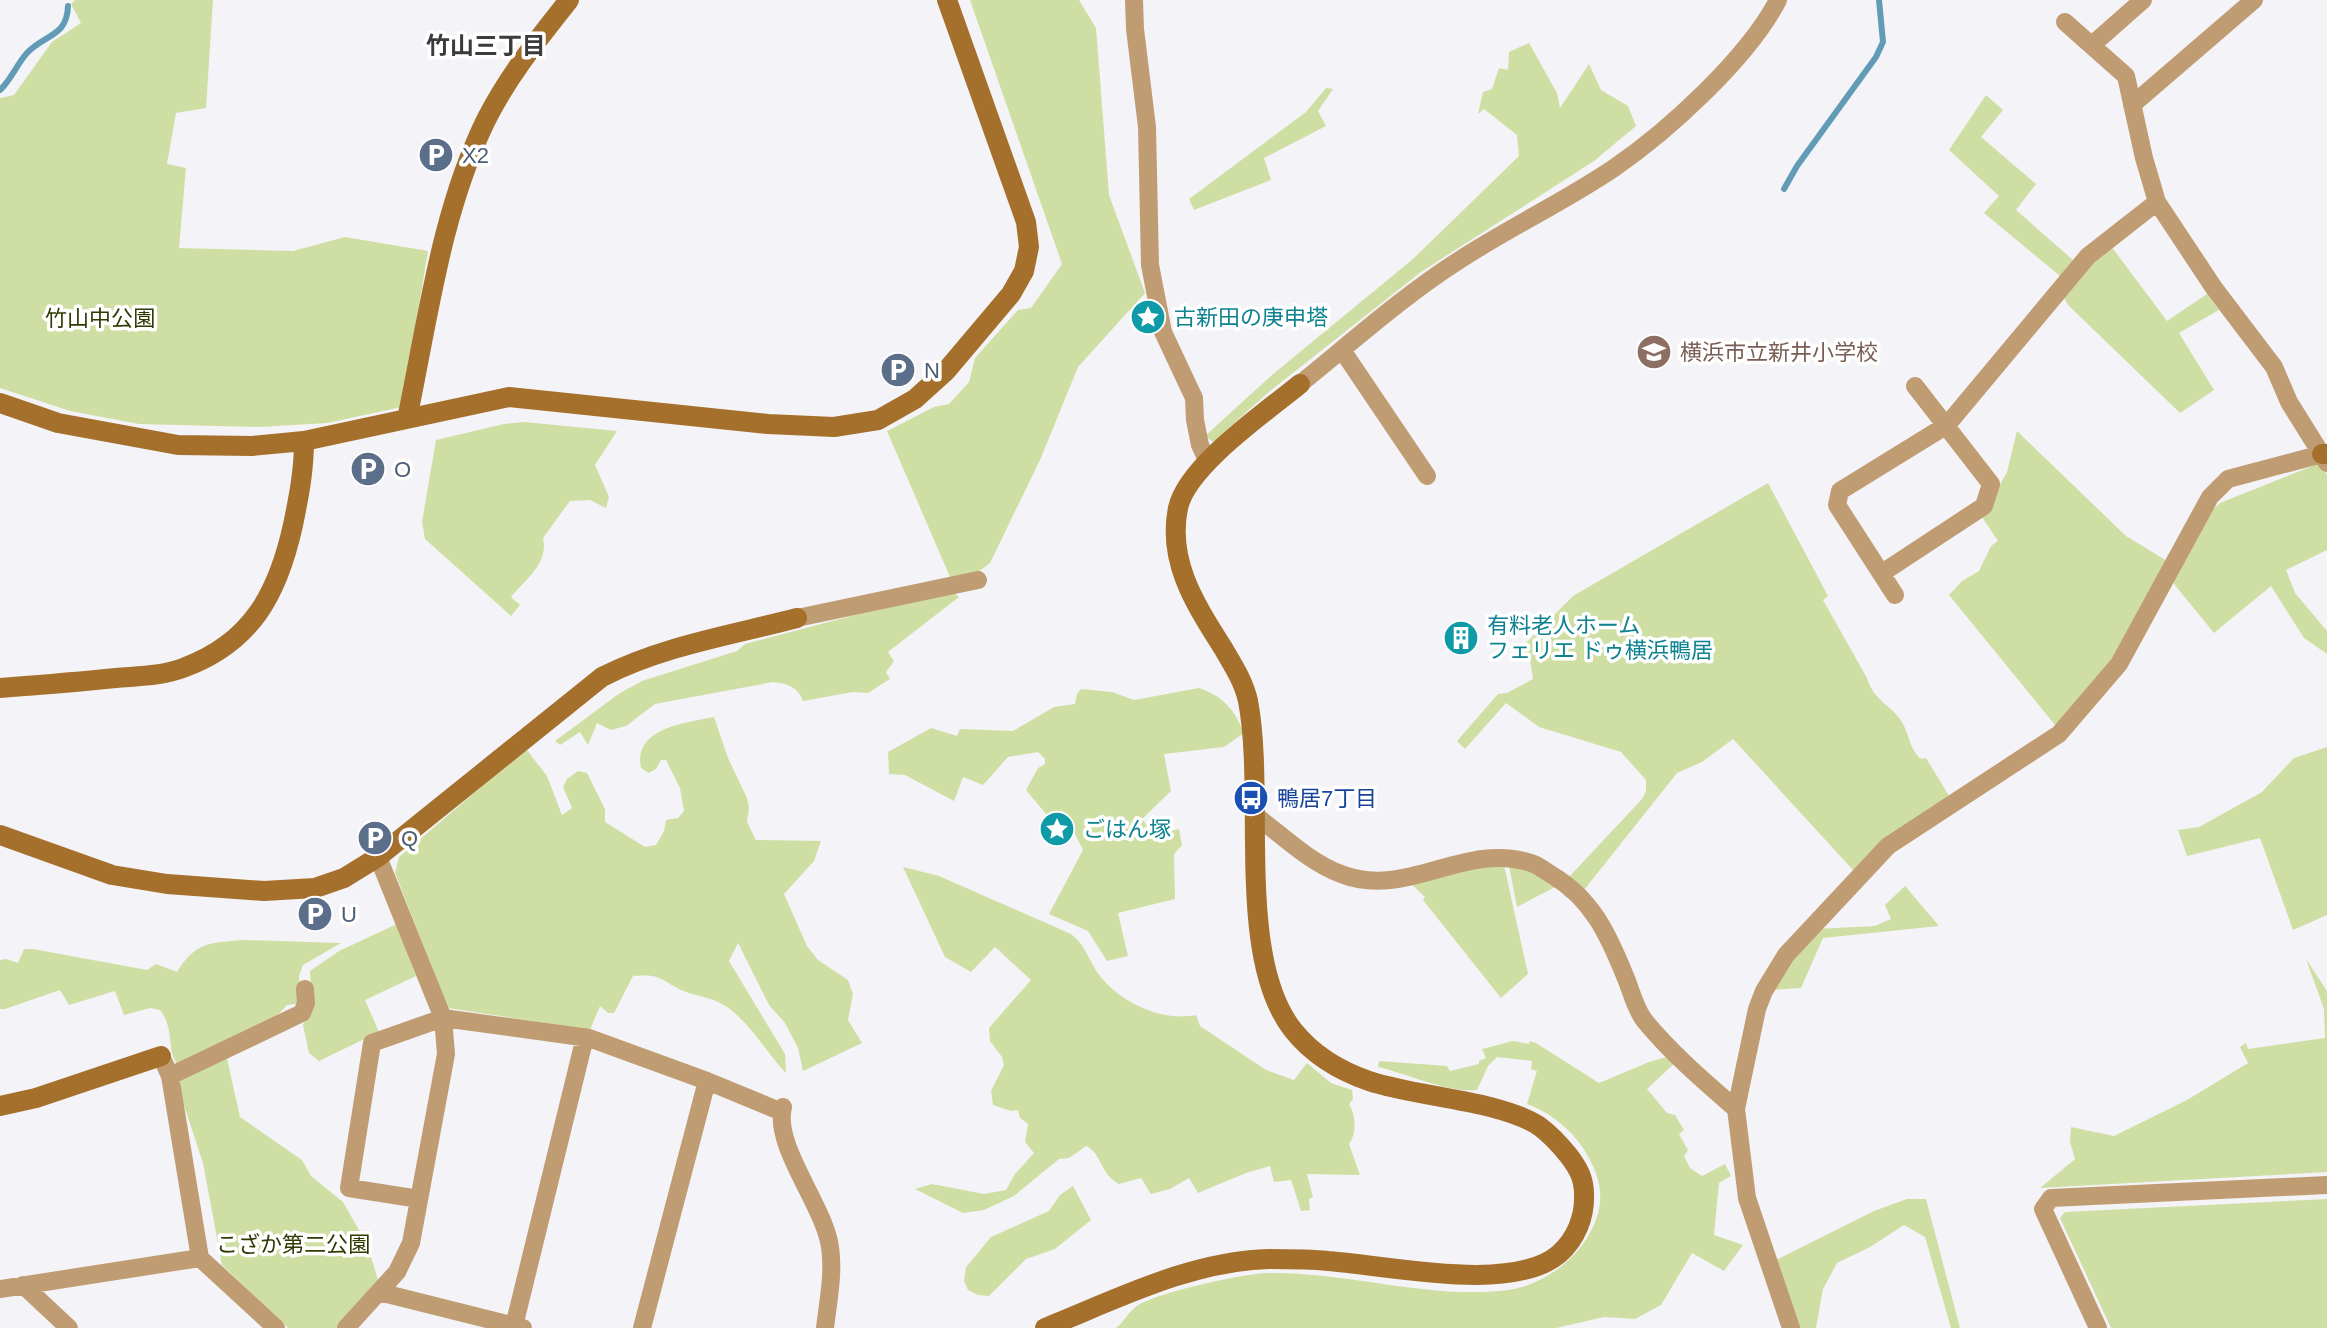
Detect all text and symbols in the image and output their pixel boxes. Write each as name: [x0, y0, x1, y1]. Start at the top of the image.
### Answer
district label: 竹山三丁目: [426, 32, 546, 59]
parking icon: X2: [417, 136, 455, 174]
place label: X2: [462, 143, 489, 168]
place icon: 古新田の庚申塔: [1129, 298, 1167, 336]
place label: 古新田の庚申塔: [1174, 305, 1328, 330]
park label: 竹山中公園: [45, 306, 155, 331]
school or university icon: 横浜市立新井小学校: [1635, 333, 1673, 371]
place label: 横浜市立新井小学校: [1680, 340, 1878, 365]
parking icon: N: [879, 351, 917, 389]
place label: N: [924, 358, 940, 383]
parking icon: O: [349, 450, 387, 488]
place label: O: [394, 457, 411, 482]
place label: 有料老人ホーム フェリエ ドゥ横浜鴨居: [1487, 613, 1713, 663]
building icon: 有料老人ホーム フェリエ ドゥ横浜鴨居: [1442, 619, 1480, 657]
bus stop icon: 鴨居7丁目: [1232, 779, 1270, 817]
place label: 鴨居7丁目: [1277, 786, 1377, 811]
place icon: ごはん塚: [1038, 810, 1076, 848]
place label: ごはん塚: [1083, 817, 1171, 842]
parking icon: Q: [356, 819, 394, 857]
place label: Q: [401, 826, 418, 851]
parking icon: U: [296, 895, 334, 933]
place label: U: [341, 902, 357, 927]
park label: こざか第二公園: [216, 1232, 370, 1257]

